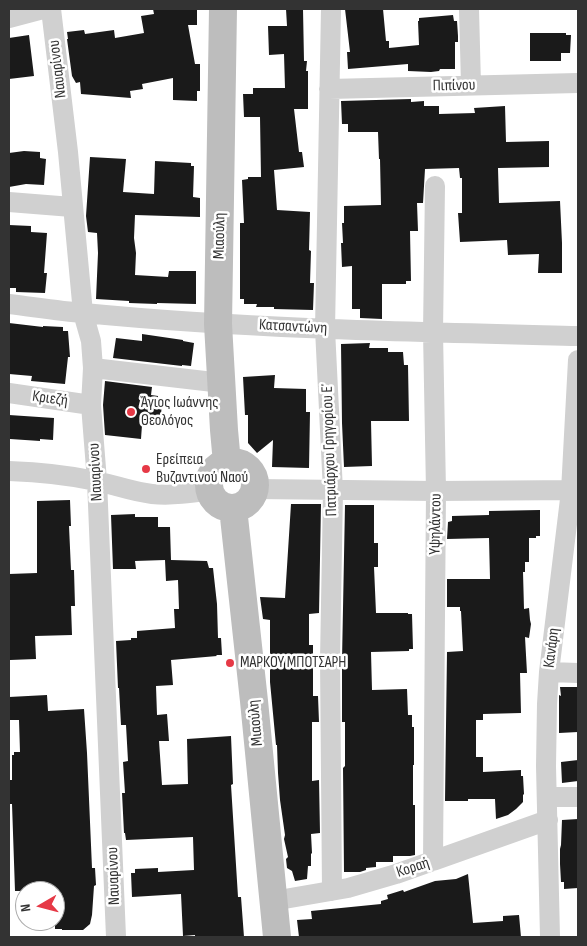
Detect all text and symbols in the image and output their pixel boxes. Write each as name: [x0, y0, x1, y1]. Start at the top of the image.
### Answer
street label: Ναυαρίνου: [45, 39, 71, 99]
street label: Πιπίνου: [432, 76, 476, 96]
street label: Μιαούλη: [210, 213, 230, 259]
street label: Κατσαντώνη: [258, 316, 328, 338]
street label: Πατριάρχου Γρηγορίου Ε΄: [318, 383, 342, 517]
street label: Κριεζή: [31, 387, 69, 411]
place label: Άγιος Ιωάννης Θεολόγος: [141, 393, 219, 431]
marker: Άγιος Ιωάννης Θεολόγος: [125, 406, 137, 418]
street label: Ναυαρίνου: [85, 442, 107, 502]
place label: Ερείπεια Βυζαντινού Ναού: [156, 450, 248, 488]
marker: Ερείπεια Βυζαντινού Ναού: [140, 463, 152, 475]
street label: Υψηλάντου: [426, 493, 446, 555]
street label: Κανάρη: [540, 627, 564, 669]
place label: ΜΑΡΚΟΥ ΜΠΟΤΣΑΡΗ: [240, 653, 346, 673]
marker: ΜΑΡΚΟΥ ΜΠΟΤΣΑΡΗ: [224, 657, 236, 669]
street label: Μιαούλη: [244, 699, 268, 747]
street label: Ναυαρίνου: [103, 847, 125, 905]
street label: Κοραή: [394, 854, 432, 882]
north arrow: [15, 881, 65, 931]
text: N: [17, 903, 35, 913]

